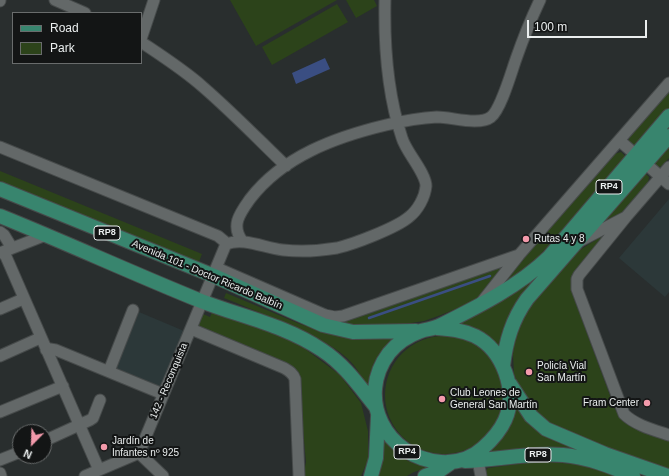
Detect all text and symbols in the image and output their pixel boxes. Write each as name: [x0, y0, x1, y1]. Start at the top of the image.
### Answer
legend: [12, 12, 142, 64]
scale bar: [529, 12, 649, 38]
text: 100 m: [534, 20, 567, 34]
text: Road: [50, 21, 79, 35]
text: Park: [50, 41, 75, 55]
road number: RP4: [596, 180, 622, 194]
road number: RP8: [94, 226, 120, 240]
place label: Rutas 4 y 8: [534, 233, 585, 245]
marker: Rutas 4 y 8: [521, 234, 531, 244]
street label: Avenida 101 - Doctor Ricardo Balbín: [130, 238, 284, 312]
street label: 142 - Reconquista: [148, 341, 190, 421]
place label: Policía Vial San Martín: [537, 360, 586, 384]
marker: Policía Vial San Martín: [524, 367, 534, 377]
place label: Club Leones de General San Martín: [450, 387, 537, 410]
marker: Club Leones de General San Martín: [437, 394, 447, 404]
place label: Fram Center: [583, 397, 639, 409]
marker: Fram Center: [642, 398, 652, 408]
north arrow: [12, 424, 52, 464]
place label: Jardín de Infantes nº 925: [112, 435, 179, 458]
marker: Jardín de Infantes nº 925: [99, 442, 109, 452]
road number: RP4: [394, 445, 420, 459]
text: N: [22, 447, 34, 461]
road number: RP8: [525, 448, 551, 462]

